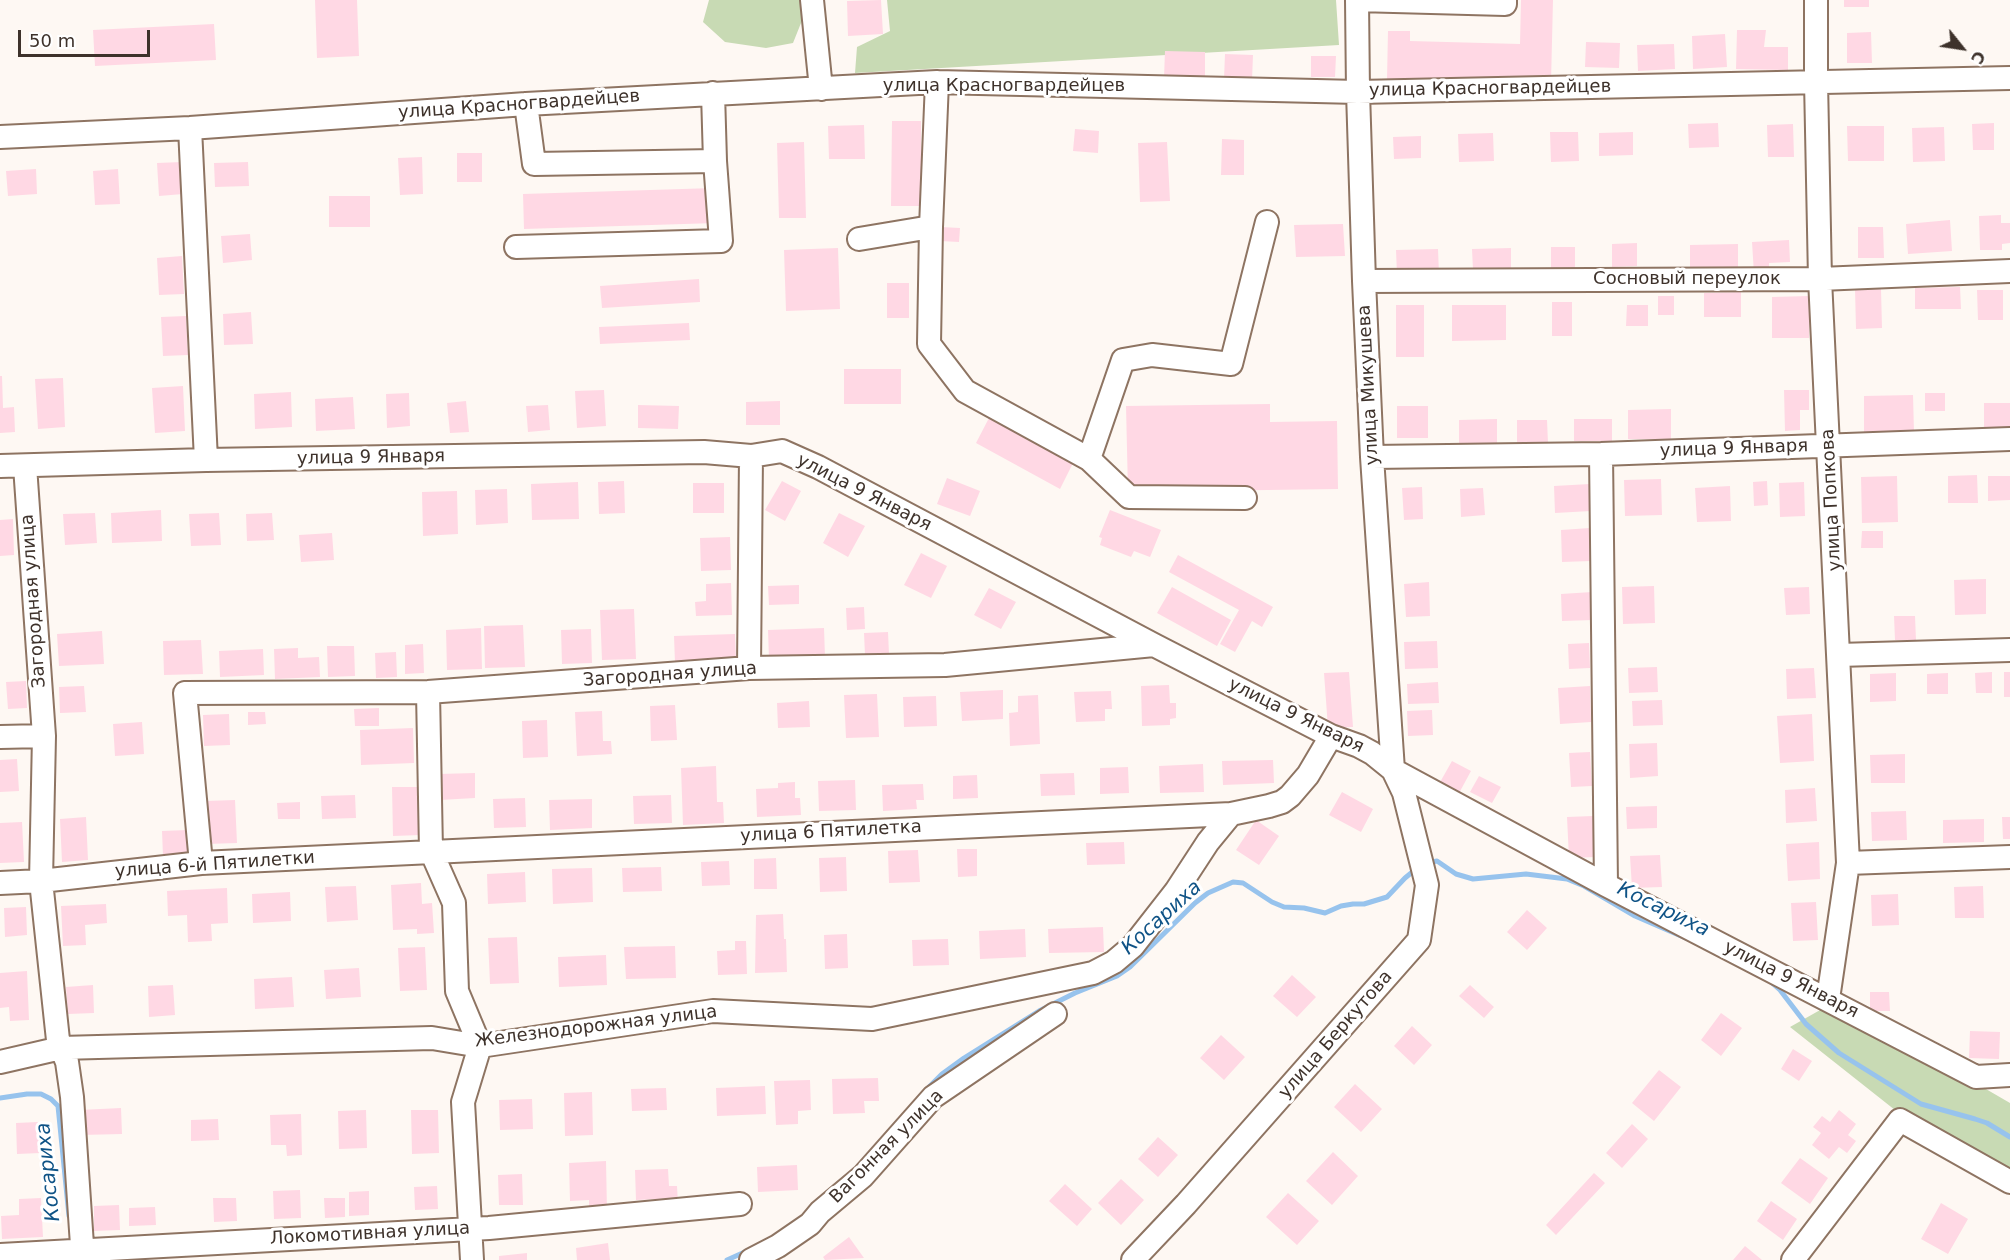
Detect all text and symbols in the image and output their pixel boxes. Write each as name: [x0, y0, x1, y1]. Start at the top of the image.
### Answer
scale bar: [21, 18, 153, 56]
north arrow: [1932, 18, 1992, 78]
text: 50 m: [29, 30, 75, 51]
text: С: [1967, 47, 1989, 67]
street label: улица Красногвардейцев: [883, 75, 1125, 97]
street label: улица Красногвардейцев: [1369, 76, 1611, 102]
street label: улица Красногвардейцев: [397, 86, 641, 124]
street label: Сосновый переулок: [1593, 268, 1781, 290]
street label: улица Микушева: [1354, 304, 1384, 466]
street label: улица Попкова: [1817, 428, 1847, 572]
street label: улица 9 Января: [1660, 436, 1808, 462]
street label: улица 9 Января: [297, 446, 445, 470]
street label: улица 9 Января: [793, 450, 935, 536]
street label: Загородная улица: [17, 513, 51, 689]
street label: Загородная улица: [582, 658, 758, 692]
street label: улица 9 Января: [1225, 674, 1367, 758]
street label: улица 6 Пятилетка: [740, 816, 922, 848]
street label: улица 6-й Пятилетки: [114, 847, 316, 883]
water label: Косариха: [1117, 876, 1207, 960]
water label: Косариха: [1613, 877, 1713, 943]
street label: улица 9 Января: [1720, 937, 1862, 1023]
street label: улица Беркутова: [1275, 967, 1397, 1103]
street label: Железнодорожная улица: [474, 1001, 718, 1053]
street label: Вагонная улица: [826, 1086, 948, 1208]
water label: Косариха: [32, 1121, 66, 1223]
street label: Локомотивная улица: [269, 1218, 471, 1250]

